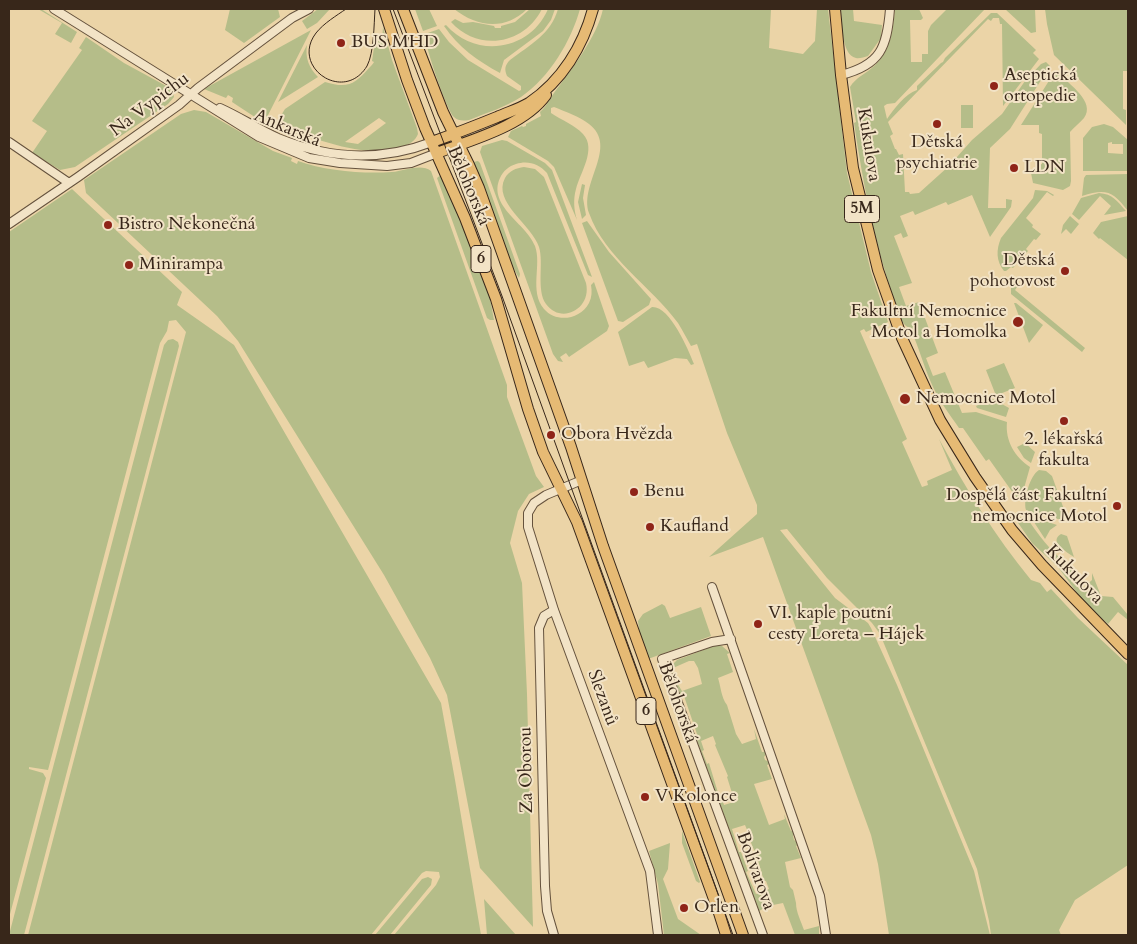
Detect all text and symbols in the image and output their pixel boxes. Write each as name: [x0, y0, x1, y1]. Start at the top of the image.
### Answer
place label: BUS MHD: [351, 32, 438, 54]
marker: BUS MHD: [335, 37, 347, 49]
place label: Aseptická ortopedie: [1004, 65, 1077, 108]
street label: Na Vypichu: [106, 68, 194, 142]
marker: Aseptická ortopedie: [988, 80, 1000, 92]
street label: Ankarská: [250, 105, 324, 153]
street label: Kukulova: [852, 107, 884, 183]
marker: Dětská psychiatrie: [931, 118, 943, 130]
place label: Dětská psychiatrie: [896, 132, 978, 174]
street label: Bělohorská: [442, 143, 494, 229]
place label: LDN: [1024, 157, 1065, 179]
marker: LDN: [1008, 162, 1020, 174]
road number: 5M: [844, 195, 880, 222]
place label: Bistro Nekonečná: [118, 214, 256, 236]
marker: Bistro Nekonečná: [102, 219, 114, 231]
road number: 6: [471, 245, 491, 272]
place label: Dětská pohotovost: [970, 250, 1055, 292]
place label: Minirampa: [139, 254, 223, 276]
marker: Minirampa: [123, 259, 135, 271]
marker: Dětská pohotovost: [1059, 265, 1071, 277]
place label: Fakultní Nemocnice Motol a Homolka: [851, 301, 1007, 344]
marker: Fakultní Nemocnice Motol a Homolka: [1011, 315, 1025, 329]
place label: Nemocnice Motol: [916, 388, 1056, 410]
marker: Nemocnice Motol: [898, 392, 912, 406]
marker: 2. lékařská fakulta: [1058, 415, 1070, 427]
place label: Obora Hvězda: [561, 424, 673, 446]
marker: Obora Hvězda: [545, 429, 557, 441]
place label: 2. lékařská fakulta: [1025, 429, 1103, 472]
place label: Benu: [644, 481, 685, 503]
place label: Dospělá část Fakultní nemocnice Motol: [946, 485, 1107, 528]
marker: Benu: [628, 486, 640, 498]
marker: Dospělá část Fakultní nemocnice Motol: [1111, 500, 1123, 512]
place label: Kaufland: [660, 516, 729, 538]
marker: Kaufland: [644, 521, 656, 533]
street label: Kukulova: [1041, 541, 1107, 609]
place label: VI. kaple poutní cesty Loreta – Hájek: [768, 603, 925, 646]
marker: VI. kaple poutní cesty Loreta – Hájek: [752, 618, 764, 630]
street label: Bělohorská: [652, 660, 702, 746]
street label: Slezanů: [582, 667, 622, 729]
road number: 6: [636, 698, 656, 724]
street label: Za Oborou: [515, 727, 539, 813]
place label: V Kolonce: [655, 786, 737, 808]
marker: V Kolonce: [639, 791, 651, 803]
street label: Bolívarova: [731, 829, 779, 913]
place label: Orlen: [694, 897, 739, 919]
marker: Orlen: [678, 902, 690, 914]

